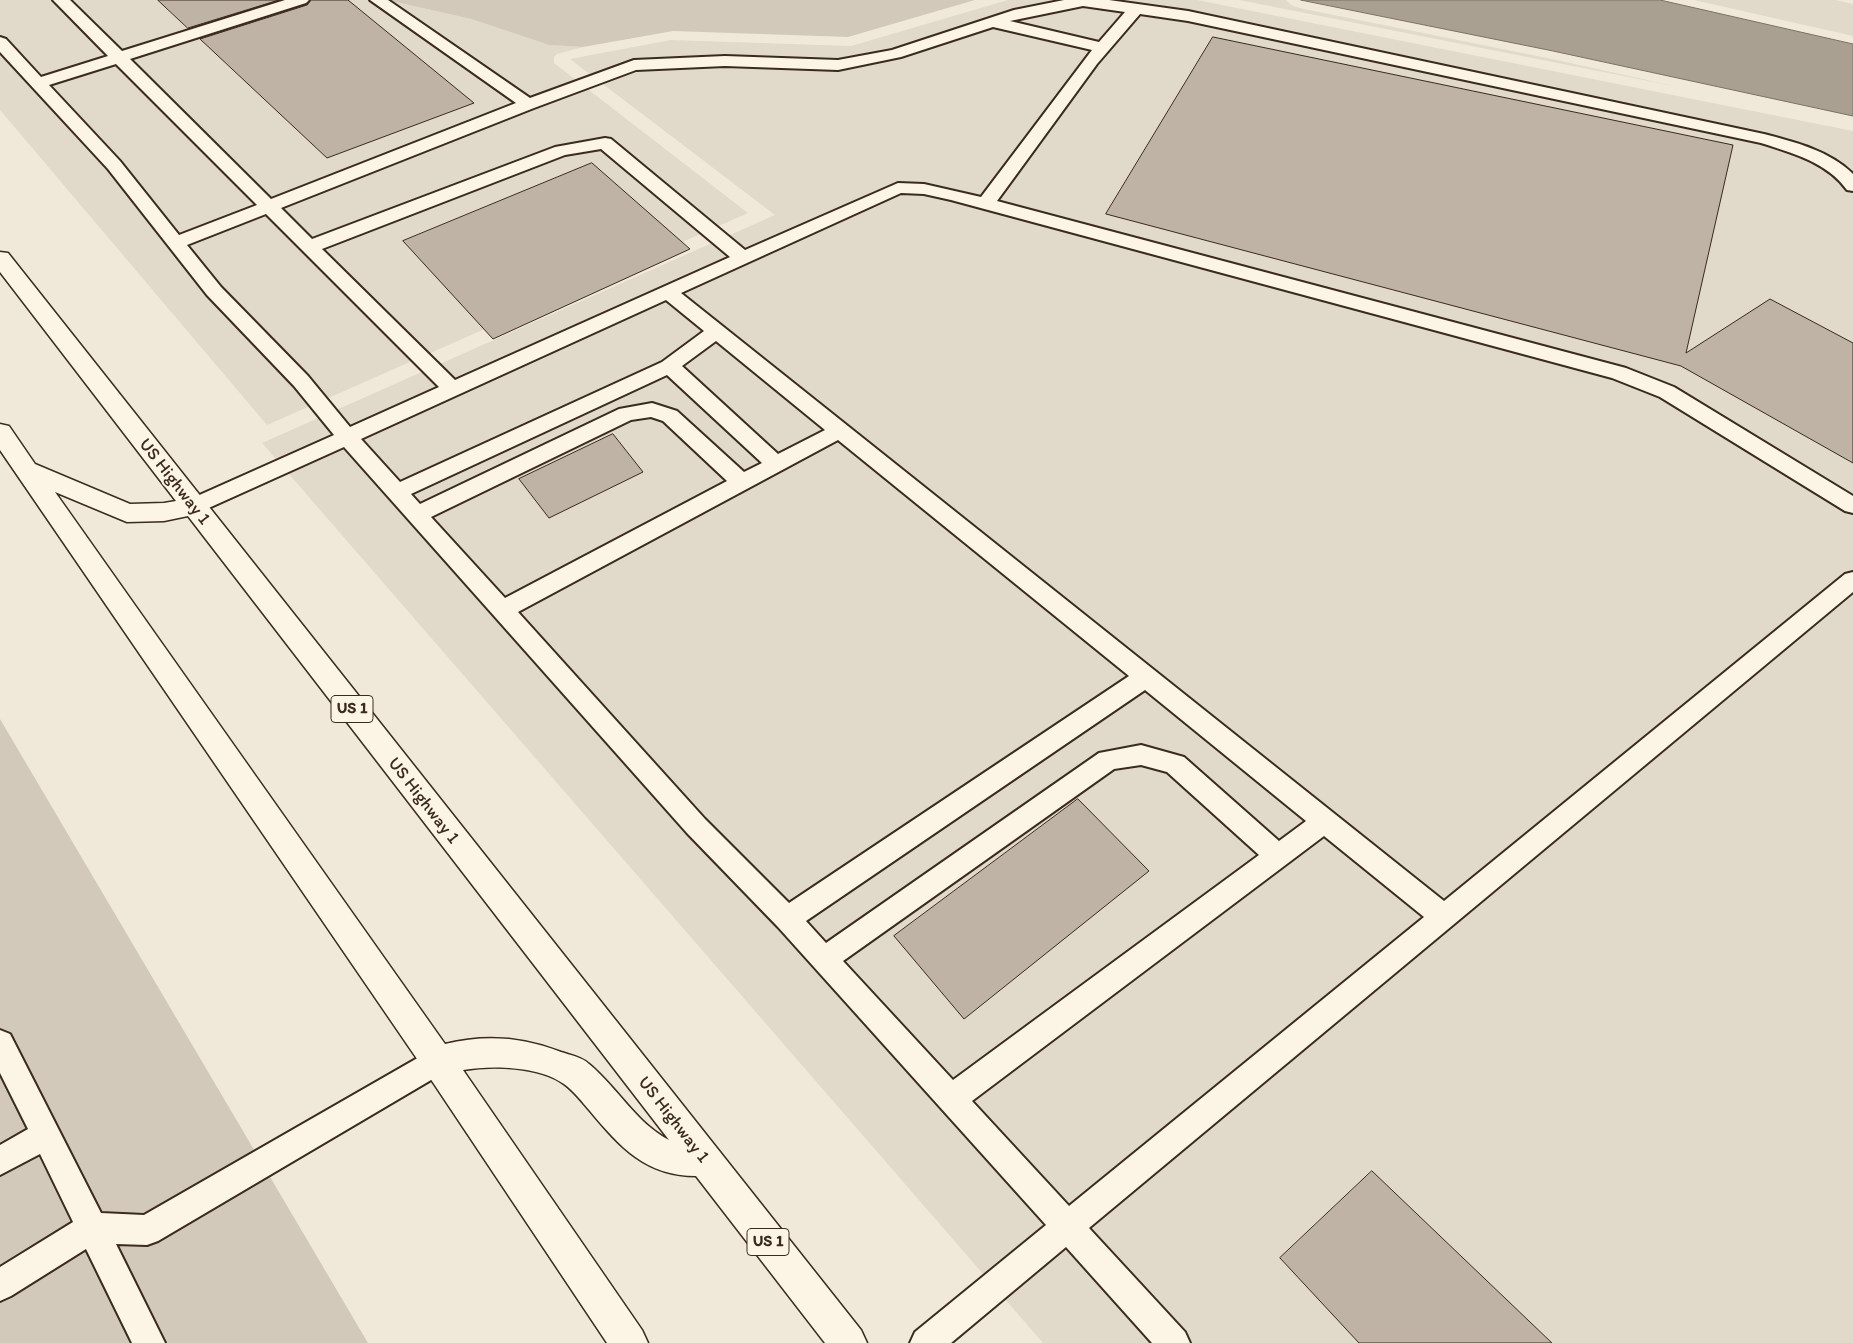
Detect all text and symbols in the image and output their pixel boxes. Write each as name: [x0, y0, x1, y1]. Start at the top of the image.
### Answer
street label: US Highway 1: [134, 435, 214, 529]
road number: US 1: [331, 696, 373, 722]
street label: US Highway 1: [383, 754, 463, 848]
street label: US Highway 1: [633, 1073, 713, 1167]
road number: US 1: [747, 1228, 789, 1256]

